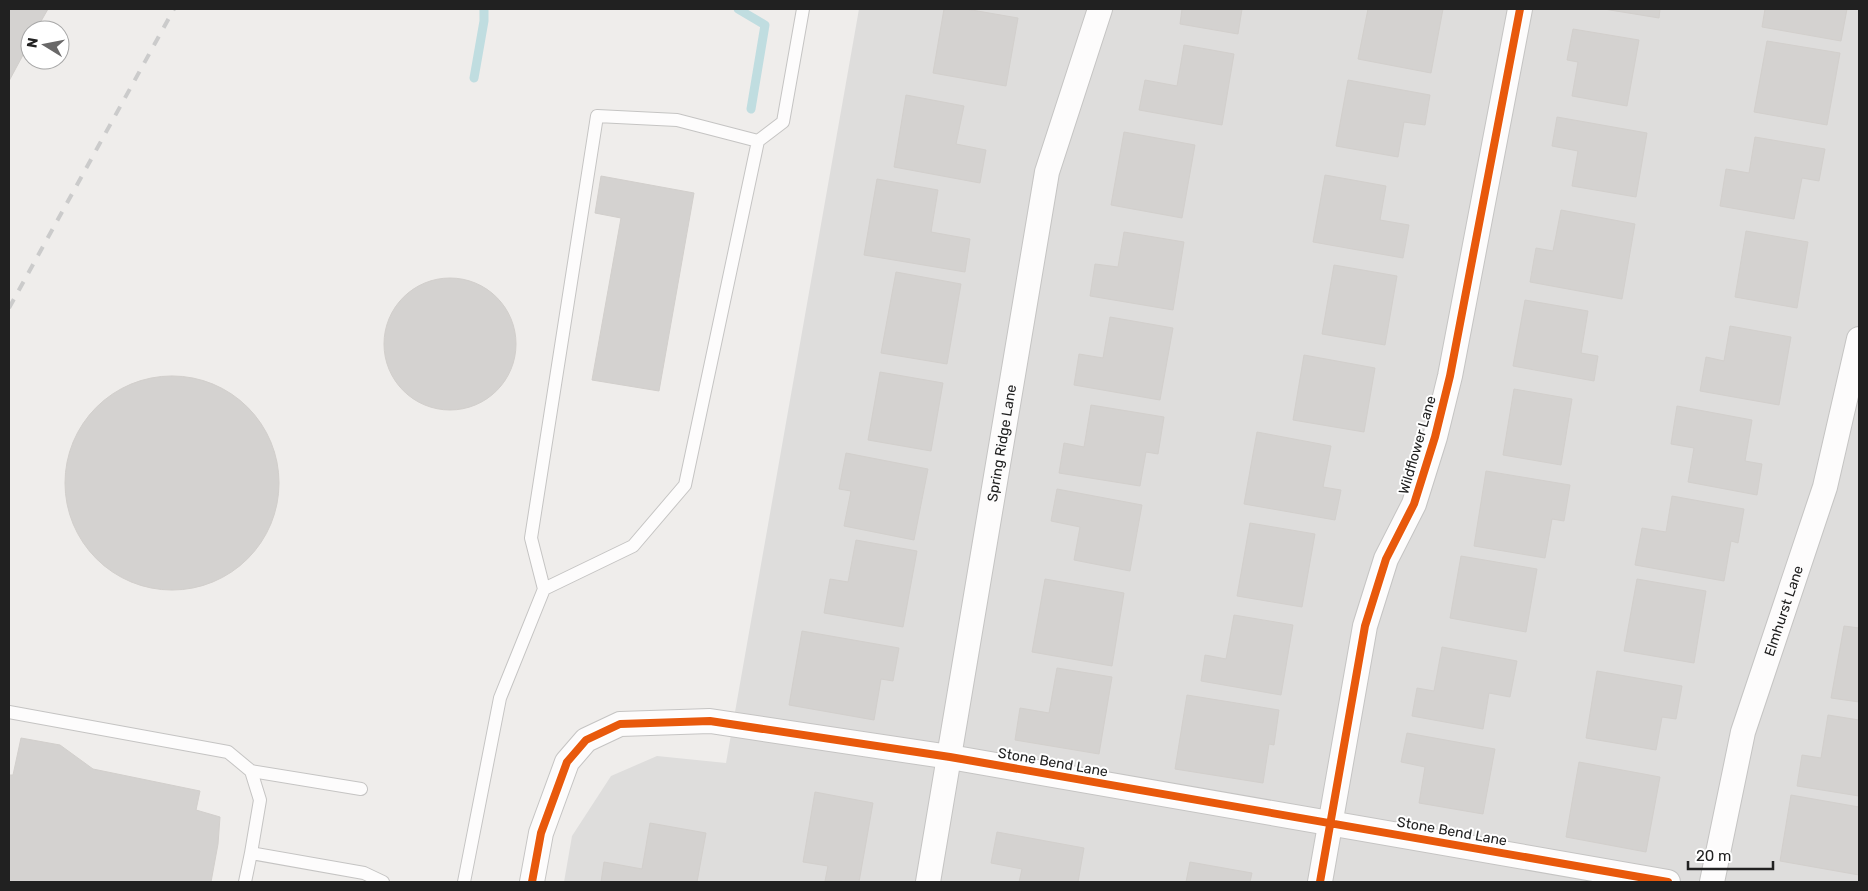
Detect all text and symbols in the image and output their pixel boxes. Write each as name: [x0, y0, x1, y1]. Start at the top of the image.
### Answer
north arrow: [20, 20, 70, 70]
text: N: [23, 36, 42, 49]
street label: Spring Ridge Lane: [984, 383, 1020, 503]
street label: Wildflower Lane: [1395, 394, 1440, 496]
street label: Elmhurst Lane: [1761, 563, 1807, 659]
street label: Stone Bend Lane: [997, 744, 1109, 781]
street label: Stone Bend Lane: [1396, 813, 1508, 850]
scale bar: [1688, 838, 1773, 870]
text: 20 m: [1696, 847, 1731, 865]

